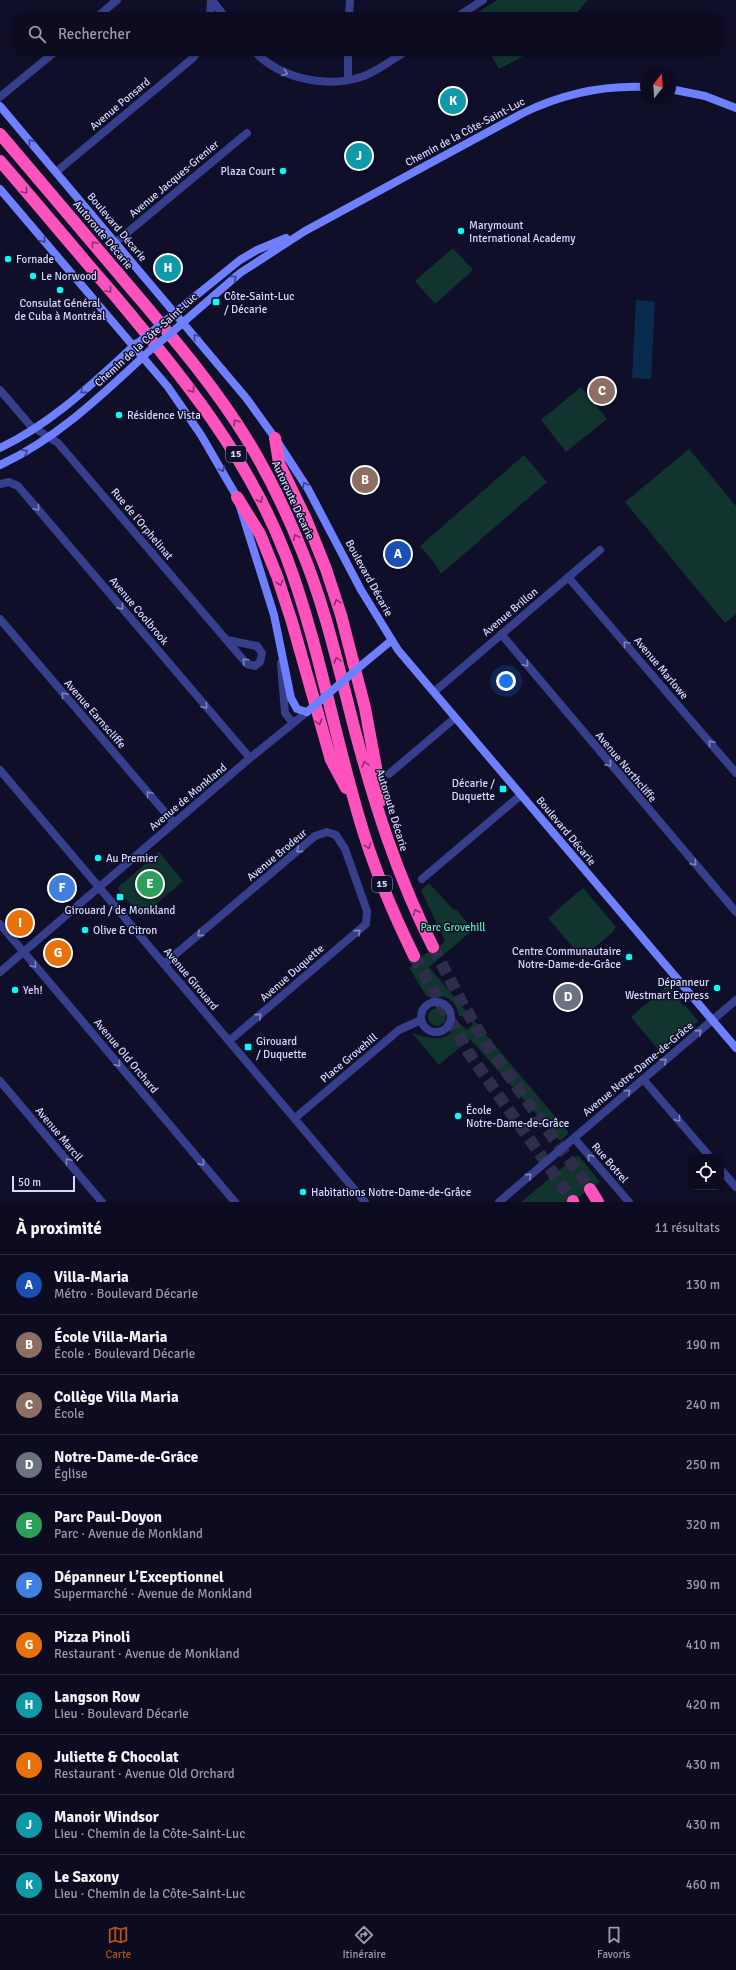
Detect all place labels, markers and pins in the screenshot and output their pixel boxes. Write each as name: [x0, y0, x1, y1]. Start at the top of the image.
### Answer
pin: K: [440, 86, 466, 116]
pin: J: [346, 141, 372, 171]
place label: Plaza Court: [221, 165, 275, 178]
marker: Plaza Court: [278, 166, 288, 176]
place label: Marymount International Academy: [469, 219, 576, 245]
marker: Marymount International Academy: [456, 226, 466, 236]
place label: Fornade: [16, 253, 54, 266]
pin: H: [155, 253, 181, 283]
marker: Fornade: [3, 254, 13, 264]
place label: Le Norwood: [41, 270, 97, 283]
marker: Le Norwood: [28, 271, 38, 281]
marker: Consulat Général de Cuba à Montréal: [55, 285, 65, 295]
place label: Côte-Saint-Luc / Décarie: [224, 290, 294, 316]
place label: Consulat Général de Cuba à Montréal: [15, 297, 105, 323]
marker: Côte-Saint-Luc / Décarie: [211, 297, 221, 307]
pin: C: [589, 376, 615, 406]
place label: Résidence Vista: [127, 409, 201, 422]
marker: Résidence Vista: [114, 410, 124, 420]
pin: B: [352, 465, 378, 495]
pin: A: [385, 539, 411, 569]
place label: Décarie / Duquette: [451, 777, 495, 803]
marker: Décarie / Duquette: [498, 784, 508, 794]
place label: Au Premier: [106, 852, 158, 865]
marker: Au Premier: [93, 853, 103, 863]
pin: E: [137, 869, 163, 899]
pin: F: [49, 873, 75, 903]
marker: Girouard / de Monkland: [115, 892, 125, 902]
place label: Girouard / de Monkland: [65, 904, 176, 917]
pin: I: [7, 908, 33, 938]
place label: Olive & Citron: [93, 924, 157, 937]
marker: Olive & Citron: [80, 925, 90, 935]
pin: G: [45, 938, 71, 968]
place label: Centre Communautaire Notre-Dame-de-Grâce: [512, 945, 621, 971]
marker: Centre Communautaire Notre-Dame-de-Grâce: [624, 952, 634, 962]
place label: Dépanneur Westmart Express: [625, 976, 709, 1002]
pin: D: [555, 982, 581, 1012]
marker: Dépanneur Westmart Express: [712, 983, 722, 993]
place label: Yeh!: [23, 984, 43, 997]
marker: Yeh!: [10, 985, 20, 995]
place label: Girouard / Duquette: [256, 1035, 307, 1061]
marker: Girouard / Duquette: [243, 1042, 253, 1052]
place label: École Notre-Dame-de-Grâce: [466, 1103, 569, 1130]
marker: École Notre-Dame-de-Grâce: [453, 1111, 463, 1121]
place label: Habitations Notre-Dame-de-Grâce: [311, 1186, 471, 1199]
marker: Habitations Notre-Dame-de-Grâce: [298, 1187, 308, 1197]

